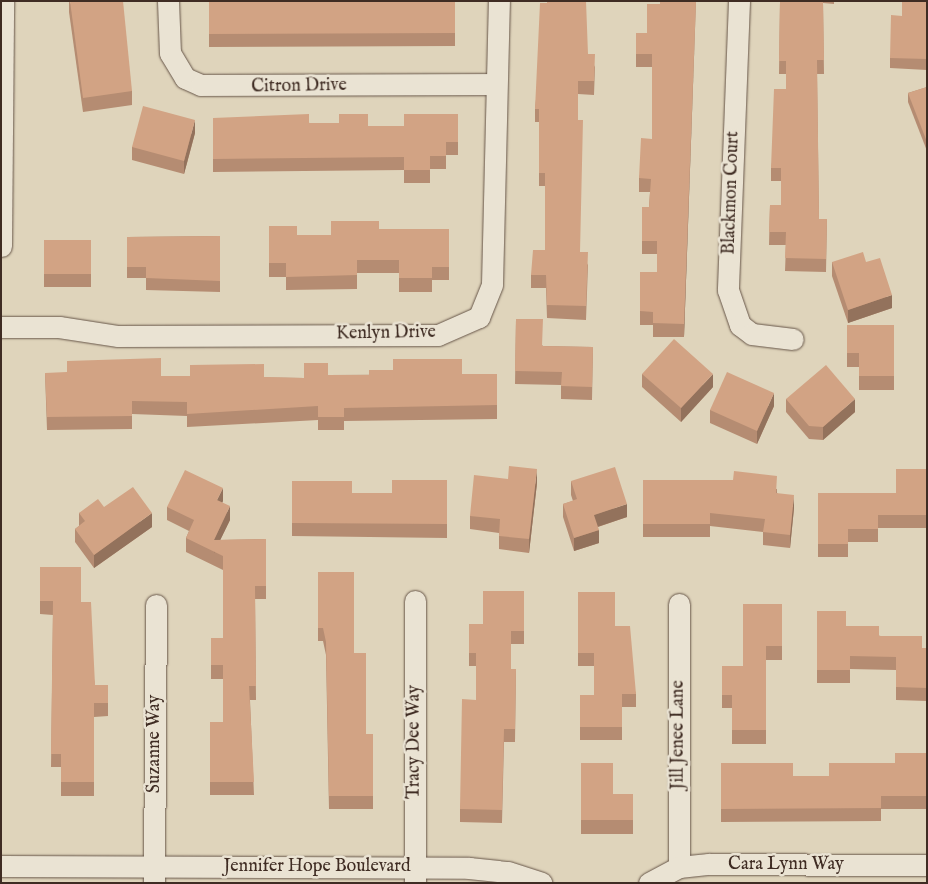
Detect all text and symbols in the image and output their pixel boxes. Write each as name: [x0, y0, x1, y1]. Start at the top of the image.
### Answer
street label: Citron Drive: [251, 75, 347, 99]
street label: Blackmon Court: [719, 131, 745, 255]
street label: Kenlyn Drive: [336, 322, 436, 346]
street label: Jill Jenee Lane: [668, 680, 690, 790]
street label: Tracy Dee Way: [404, 685, 426, 799]
street label: Suzanne Way: [144, 695, 166, 793]
street label: Cara Lynn Way: [728, 854, 844, 876]
street label: Jennifer Hope Boulevard: [223, 856, 411, 878]

